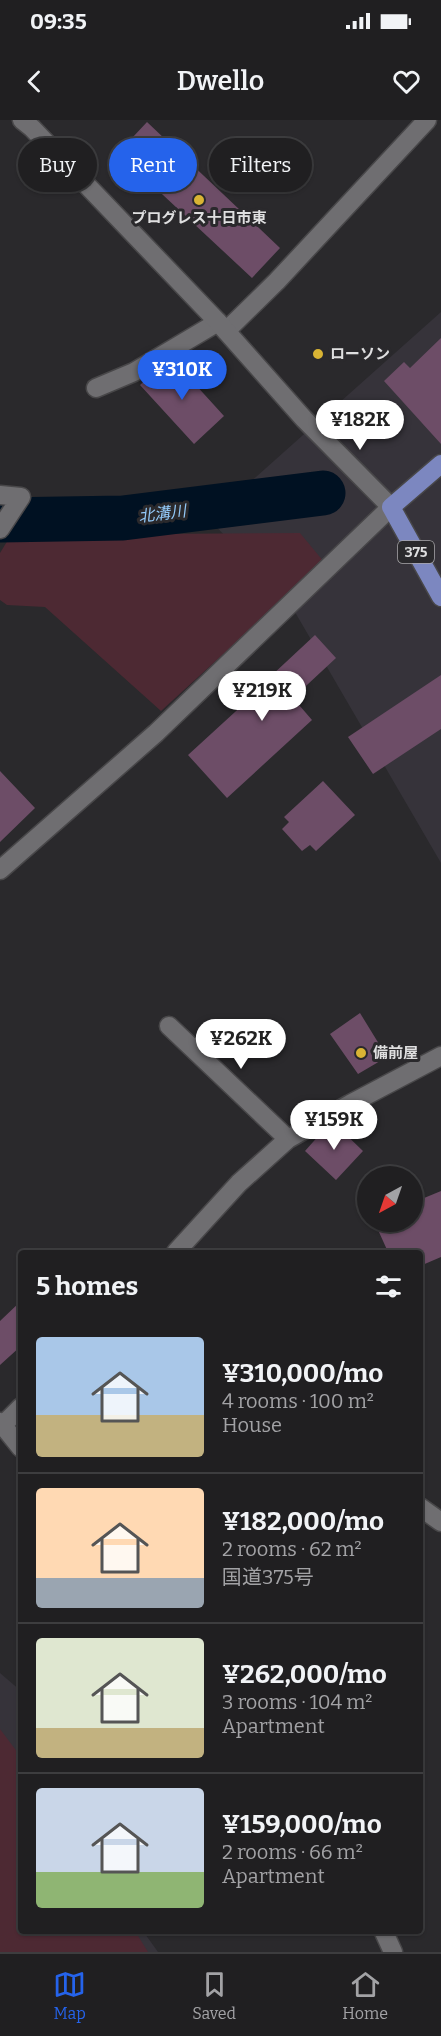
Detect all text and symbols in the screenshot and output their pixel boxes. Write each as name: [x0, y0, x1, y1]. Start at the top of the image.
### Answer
text: 09:35: [30, 8, 87, 35]
icon: back: [18, 65, 51, 98]
text: Dwello: [177, 65, 264, 97]
icon: heart: [390, 65, 423, 98]
chip: Buy: [18, 138, 97, 192]
chip: Rent: [109, 138, 197, 192]
chip: Filters: [209, 138, 312, 192]
marker: プログレス十日市東: [192, 193, 206, 207]
place label: プログレス十日市東: [131, 209, 267, 227]
place label: ローソン: [330, 345, 390, 363]
marker: ローソン: [311, 347, 325, 361]
pin: ¥310K: [140, 350, 224, 401]
text: ¥310K: [152, 357, 212, 381]
pin: ¥182K: [318, 400, 402, 451]
text: ¥182K: [330, 407, 390, 431]
water label: 北溝川: [137, 501, 189, 526]
road number: 375: [398, 541, 434, 563]
pin: ¥219K: [220, 671, 304, 722]
text: ¥219K: [232, 678, 292, 702]
pin: ¥262K: [199, 1019, 283, 1070]
text: ¥262K: [210, 1026, 272, 1050]
place label: 備前屋: [373, 1044, 418, 1062]
marker: 備前屋: [354, 1046, 368, 1060]
pin: ¥159K: [292, 1100, 376, 1151]
text: ¥159K: [304, 1107, 364, 1131]
north arrow: [357, 1166, 423, 1232]
map controls: [357, 1166, 423, 1232]
icon: filters: [372, 1270, 405, 1303]
text: 5 homes: [36, 1271, 138, 1302]
text: ¥310,000/mo: [222, 1358, 383, 1389]
icon: home: [84, 1361, 156, 1433]
text: 4 rooms · 100 m²: [222, 1389, 374, 1413]
text: House: [222, 1413, 282, 1437]
text: ¥182,000/mo: [222, 1506, 384, 1537]
icon: home: [84, 1512, 156, 1584]
text: 2 rooms · 62 m²: [222, 1537, 362, 1561]
text: 国道375号: [222, 1565, 314, 1589]
text: ¥262,000/mo: [222, 1659, 387, 1690]
icon: home: [84, 1662, 156, 1734]
text: 3 rooms · 104 m²: [222, 1690, 372, 1714]
text: Apartment: [222, 1714, 325, 1738]
text: ¥159,000/mo: [222, 1809, 382, 1840]
icon: home: [84, 1812, 156, 1884]
text: 2 rooms · 66 m²: [222, 1840, 363, 1864]
text: Apartment: [222, 1864, 325, 1888]
tab: Map: [53, 1968, 86, 2023]
tab: Saved: [192, 1968, 236, 2023]
tab: Home: [342, 1968, 388, 2023]

